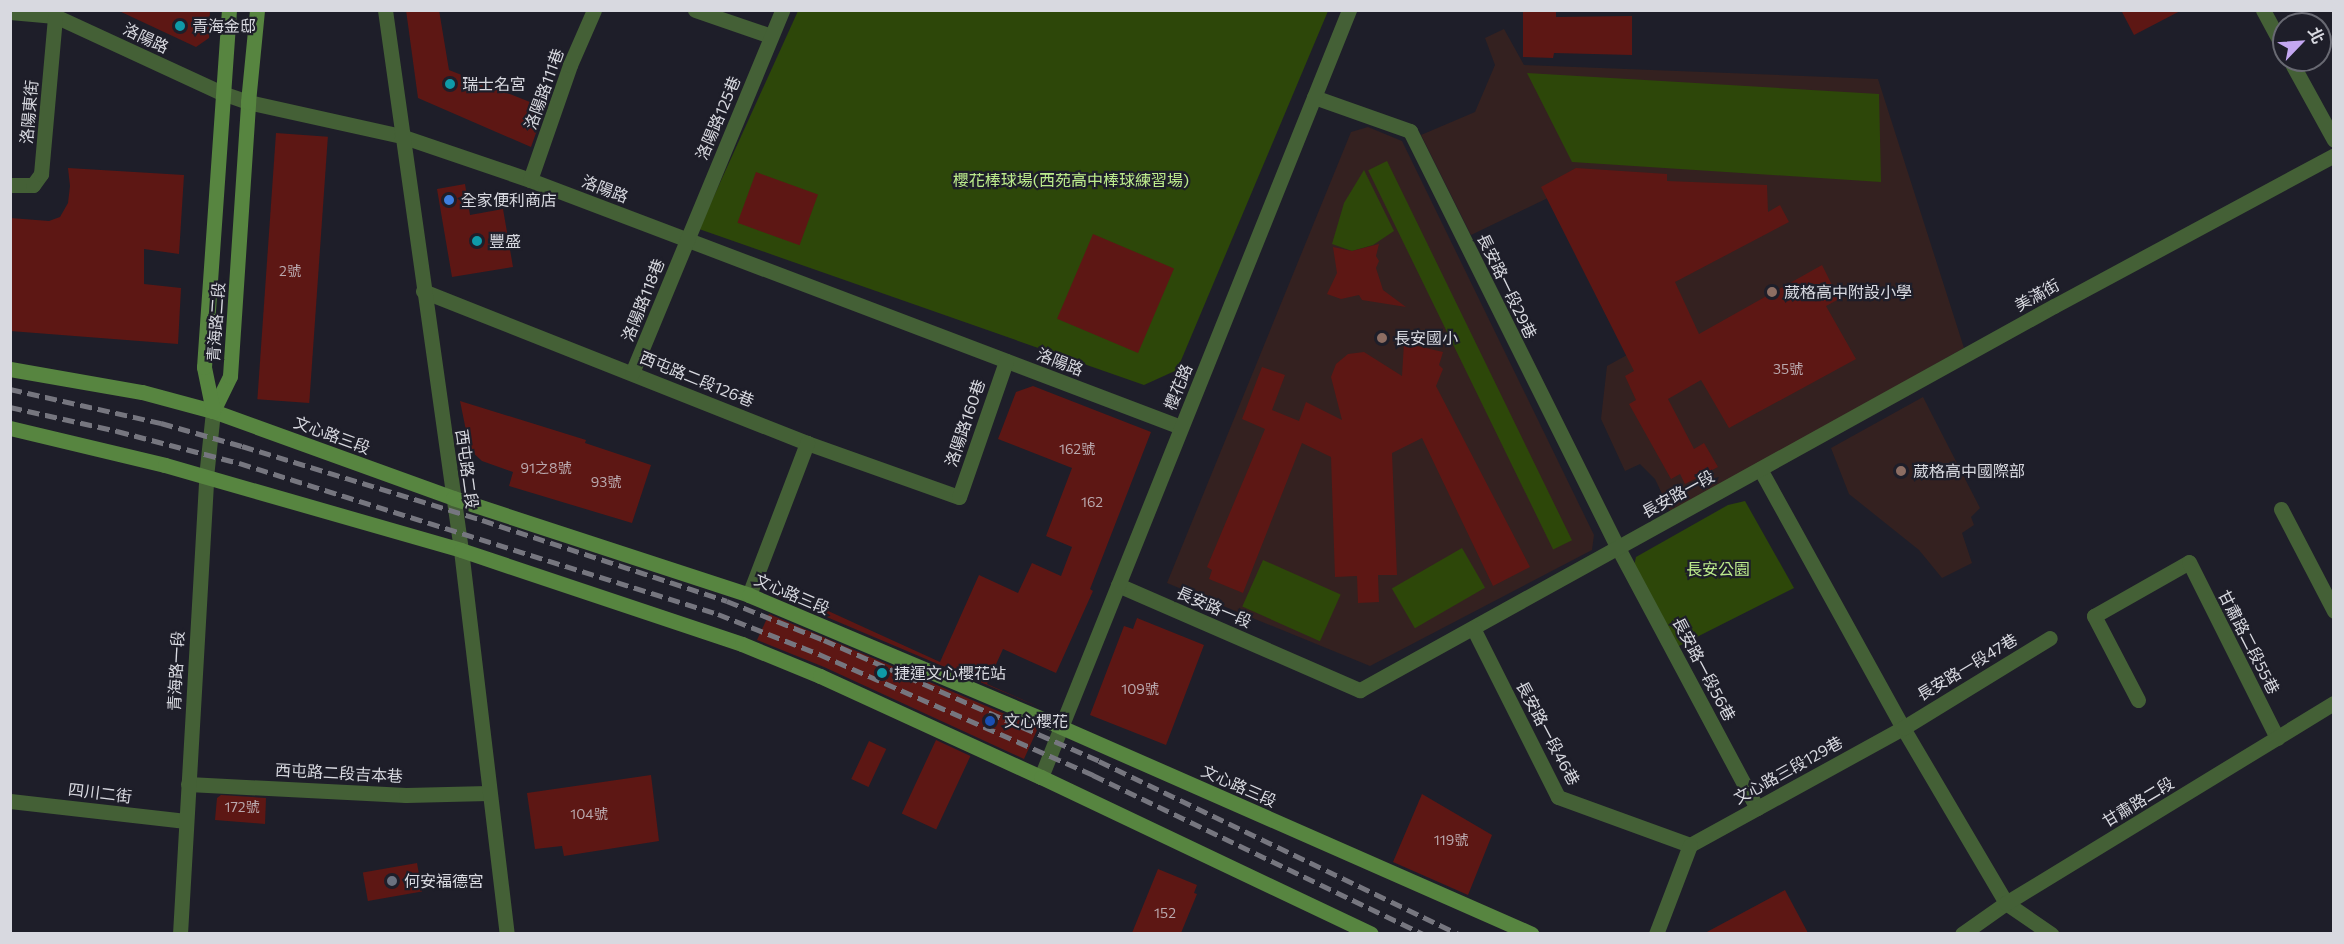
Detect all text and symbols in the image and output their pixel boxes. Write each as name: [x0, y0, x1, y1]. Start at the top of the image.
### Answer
north arrow: [2272, 12, 2332, 72]
place label: 青海金邸: [192, 16, 256, 36]
street label: 洛陽路: [120, 19, 172, 57]
marker: 青海金邸: [173, 19, 187, 33]
text: 北: [2305, 24, 2329, 46]
street label: 洛陽路111巷: [521, 46, 567, 132]
street label: 洛陽路125巷: [692, 73, 744, 163]
place label: 瑞士名宮: [462, 74, 526, 94]
marker: 瑞士名宮: [443, 77, 457, 91]
street label: 洛陽東街: [17, 79, 41, 145]
park label: 櫻花棒球場(西苑高中棒球練習場): [953, 170, 1189, 190]
street label: 洛陽路: [579, 171, 631, 207]
place label: 全家便利商店: [461, 190, 557, 210]
marker: 全家便利商店: [442, 193, 456, 207]
street label: 長安路一段29巷: [1473, 230, 1541, 342]
place label: 豐盛: [489, 231, 521, 251]
marker: 豐盛: [470, 234, 484, 248]
street label: 洛陽路118巷: [618, 256, 668, 344]
house number: 2號: [279, 263, 301, 279]
street label: 美滿街: [2011, 275, 2063, 315]
street label: 青海路二段: [204, 281, 228, 363]
place label: 葳格高中附設小學: [1784, 282, 1912, 302]
marker: 葳格高中附設小學: [1765, 285, 1779, 299]
place label: 長安國小: [1394, 328, 1458, 348]
marker: 長安國小: [1375, 331, 1389, 345]
street label: 洛陽路: [1034, 344, 1086, 380]
street label: 西屯路二段126巷: [637, 347, 757, 411]
street label: 櫻花路: [1160, 361, 1196, 413]
house number: 35號: [1773, 361, 1803, 377]
street label: 洛陽路160巷: [941, 377, 989, 469]
street label: 文心路三段: [291, 412, 373, 458]
street label: 西屯路二段: [452, 428, 482, 510]
house number: 162號: [1059, 441, 1095, 457]
house number: 91之8號: [521, 460, 571, 476]
place label: 葳格高中國際部: [1913, 461, 2025, 481]
marker: 葳格高中國際部: [1894, 464, 1908, 478]
street label: 長安路一段: [1638, 466, 1718, 522]
house number: 93號: [591, 474, 621, 490]
house number: 162: [1081, 494, 1103, 510]
park label: 長安公園: [1686, 559, 1750, 579]
street label: 文心路三段: [751, 570, 833, 618]
street label: 長安路一段: [1173, 583, 1255, 631]
street label: 甘肅路二段55巷: [2214, 587, 2284, 697]
street label: 長安路一段56巷: [1669, 614, 1739, 724]
street label: 長安路一段47巷: [1913, 629, 2021, 705]
street label: 青海路一段: [164, 631, 188, 711]
place label: 捷運文心櫻花站: [894, 663, 1006, 683]
marker: 捷運文心櫻花站: [875, 666, 889, 680]
street label: 長安路一段46巷: [1512, 678, 1584, 788]
house number: 109號: [1121, 681, 1159, 697]
place label: 文心櫻花: [1004, 711, 1068, 731]
marker: 文心櫻花: [981, 712, 999, 730]
street label: 文心路三段129巷: [1730, 732, 1846, 808]
street label: 西屯路二段吉本巷: [275, 760, 403, 786]
street label: 文心路三段: [1199, 761, 1279, 811]
street label: 甘肅路二段: [2099, 773, 2177, 831]
street label: 四川二街: [67, 780, 133, 806]
house number: 172號: [224, 799, 260, 815]
house number: 104號: [570, 806, 608, 822]
house number: 119號: [1434, 832, 1468, 848]
place label: 何安福德宮: [404, 871, 484, 891]
marker: 何安福德宮: [385, 874, 399, 888]
house number: 152: [1154, 905, 1176, 921]

